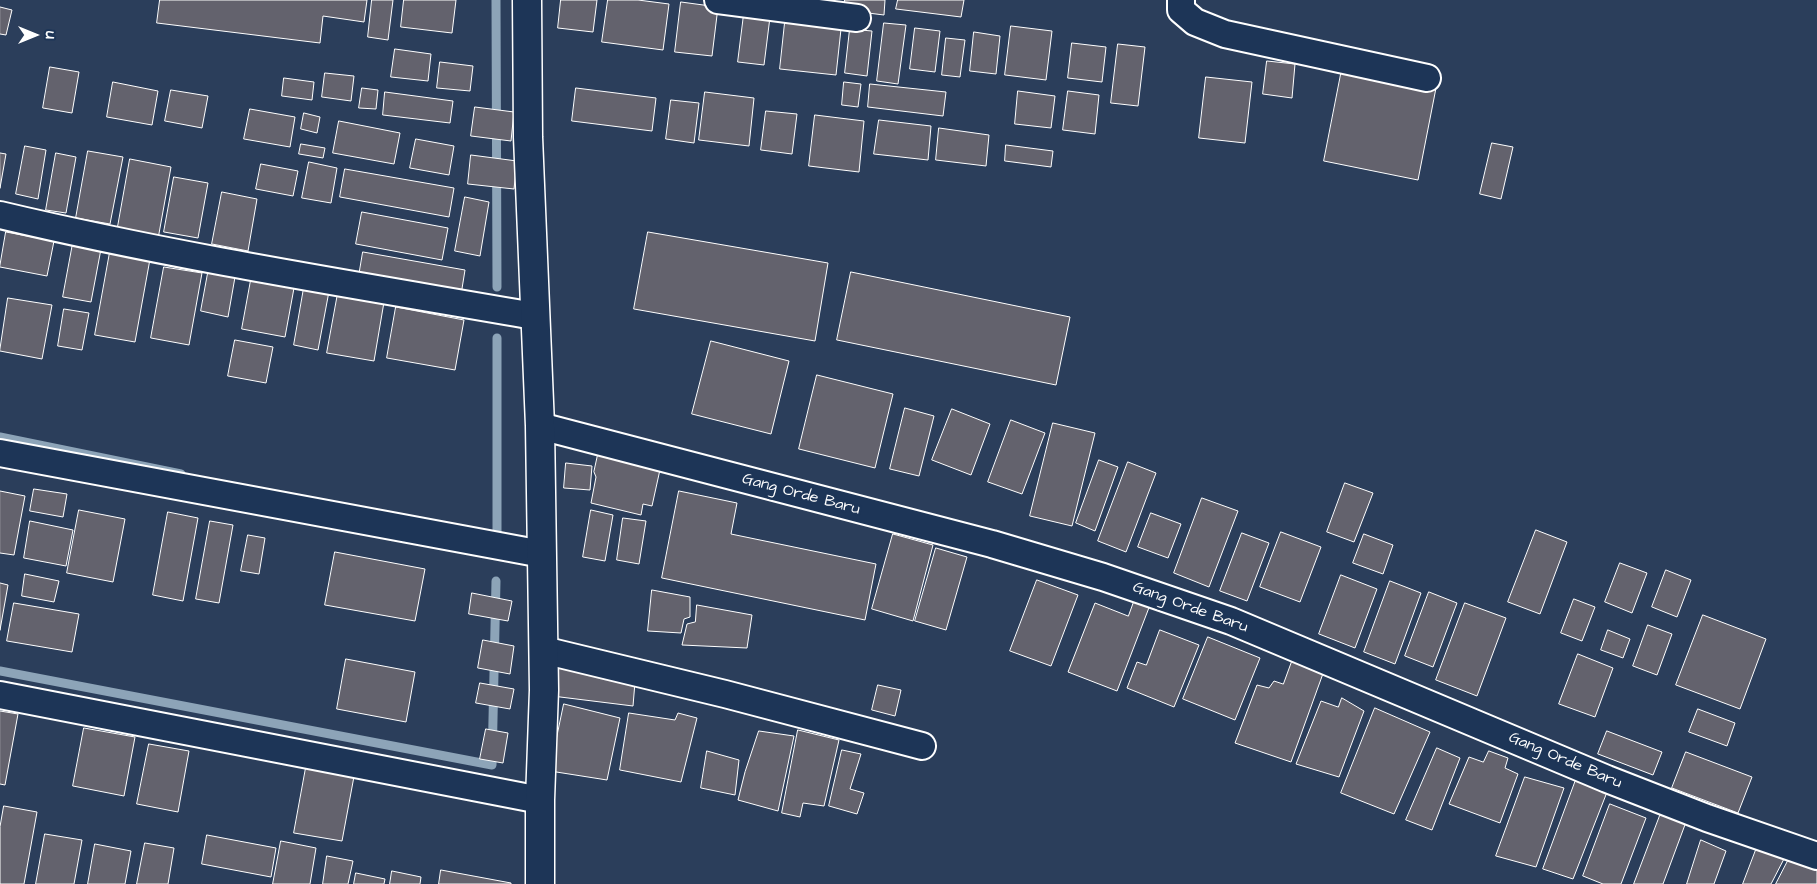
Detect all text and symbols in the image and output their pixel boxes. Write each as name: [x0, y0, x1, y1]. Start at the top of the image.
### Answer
north arrow: [10, 10, 60, 60]
text: U: [40, 31, 60, 39]
street label: Gang Orde Baru: [740, 470, 862, 520]
street label: Gang Orde Baru: [1130, 578, 1250, 638]
street label: Gang Orde Baru: [1505, 728, 1625, 794]

